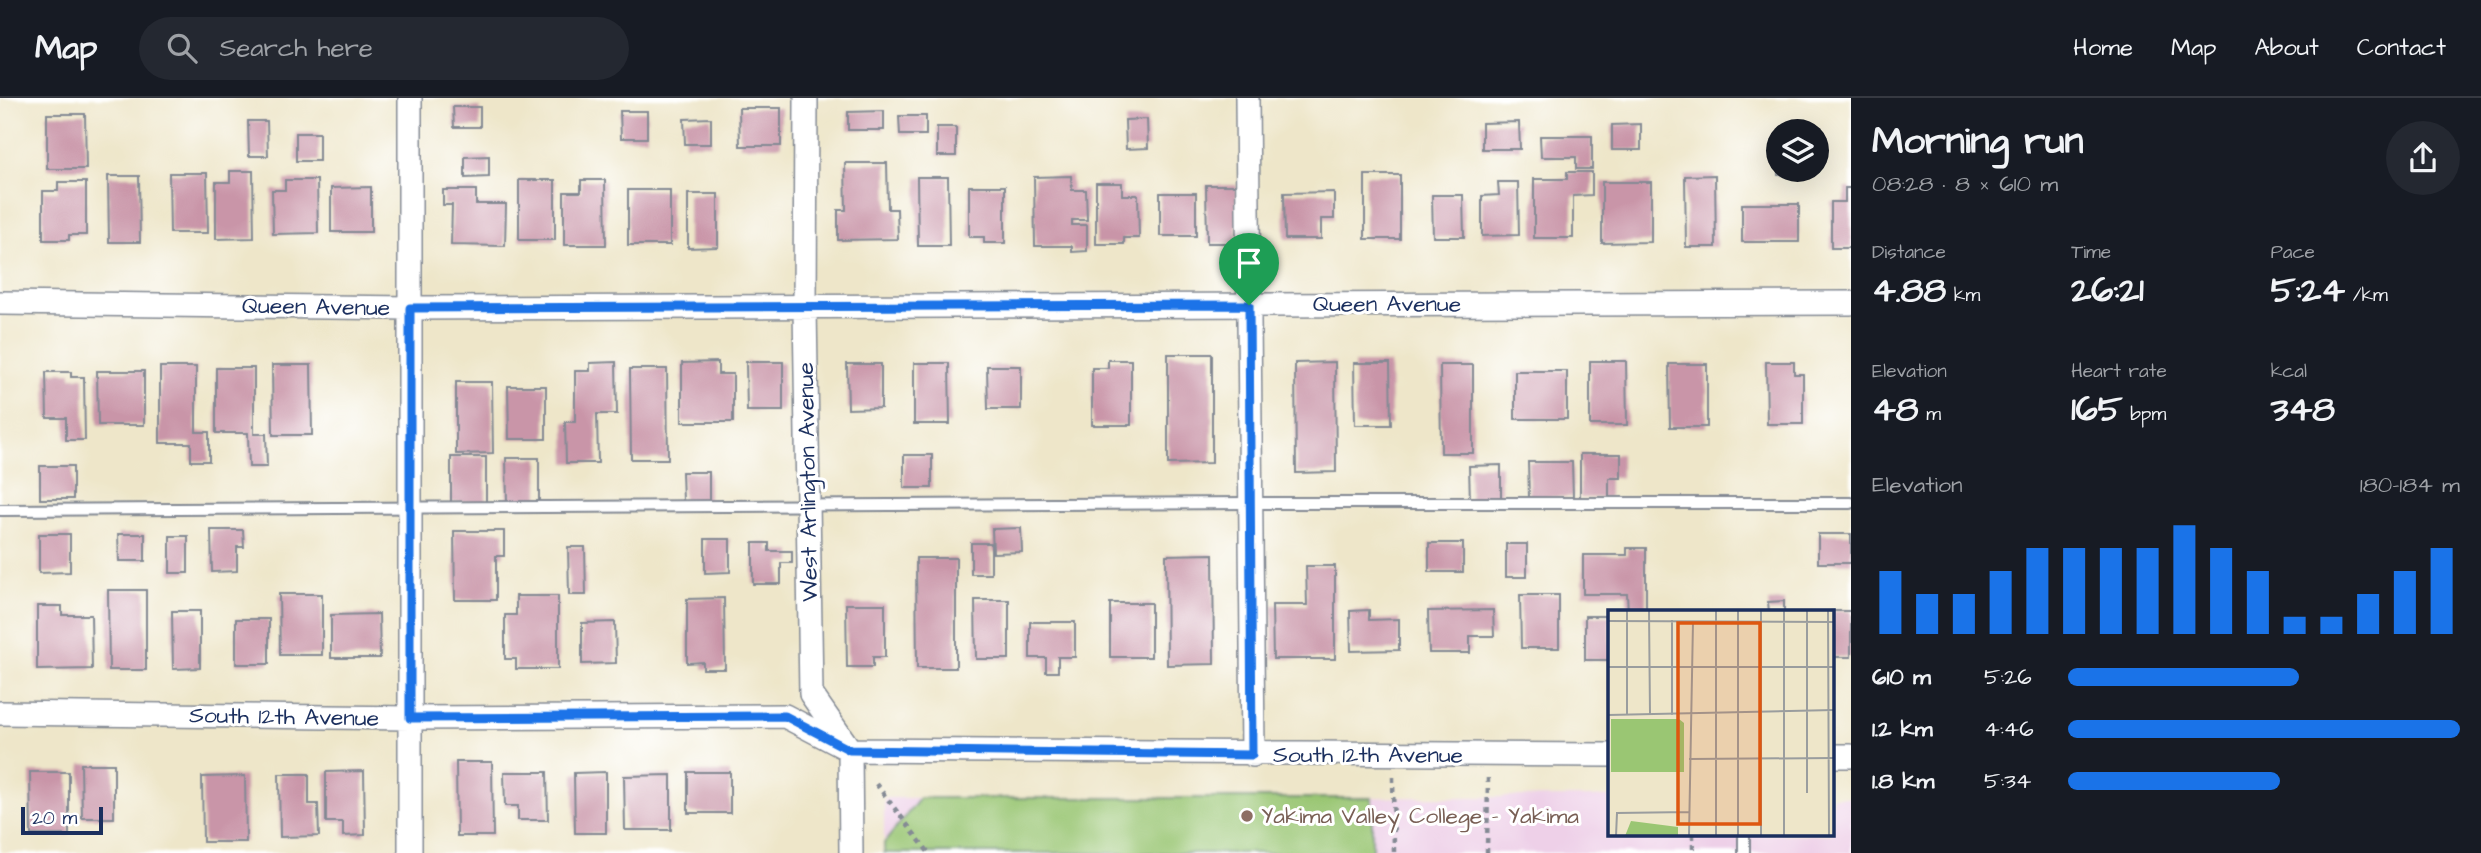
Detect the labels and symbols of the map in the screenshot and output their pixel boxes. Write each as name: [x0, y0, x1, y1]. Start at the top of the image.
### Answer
pin: [1219, 233, 1279, 305]
street label: Queen Avenue: [1313, 288, 1461, 320]
street label: Queen Avenue: [242, 290, 390, 324]
street label: West Arlington Avenue: [790, 362, 827, 602]
inset map: [1608, 610, 1834, 836]
street label: South 12th Avenue: [189, 699, 379, 735]
street label: South 12th Avenue: [1273, 739, 1463, 771]
place label: Yakima Valley College - Yakima: [1261, 800, 1579, 833]
scale bar: [21, 804, 103, 836]
marker: Yakima Valley College - Yakima: [1239, 808, 1255, 824]

